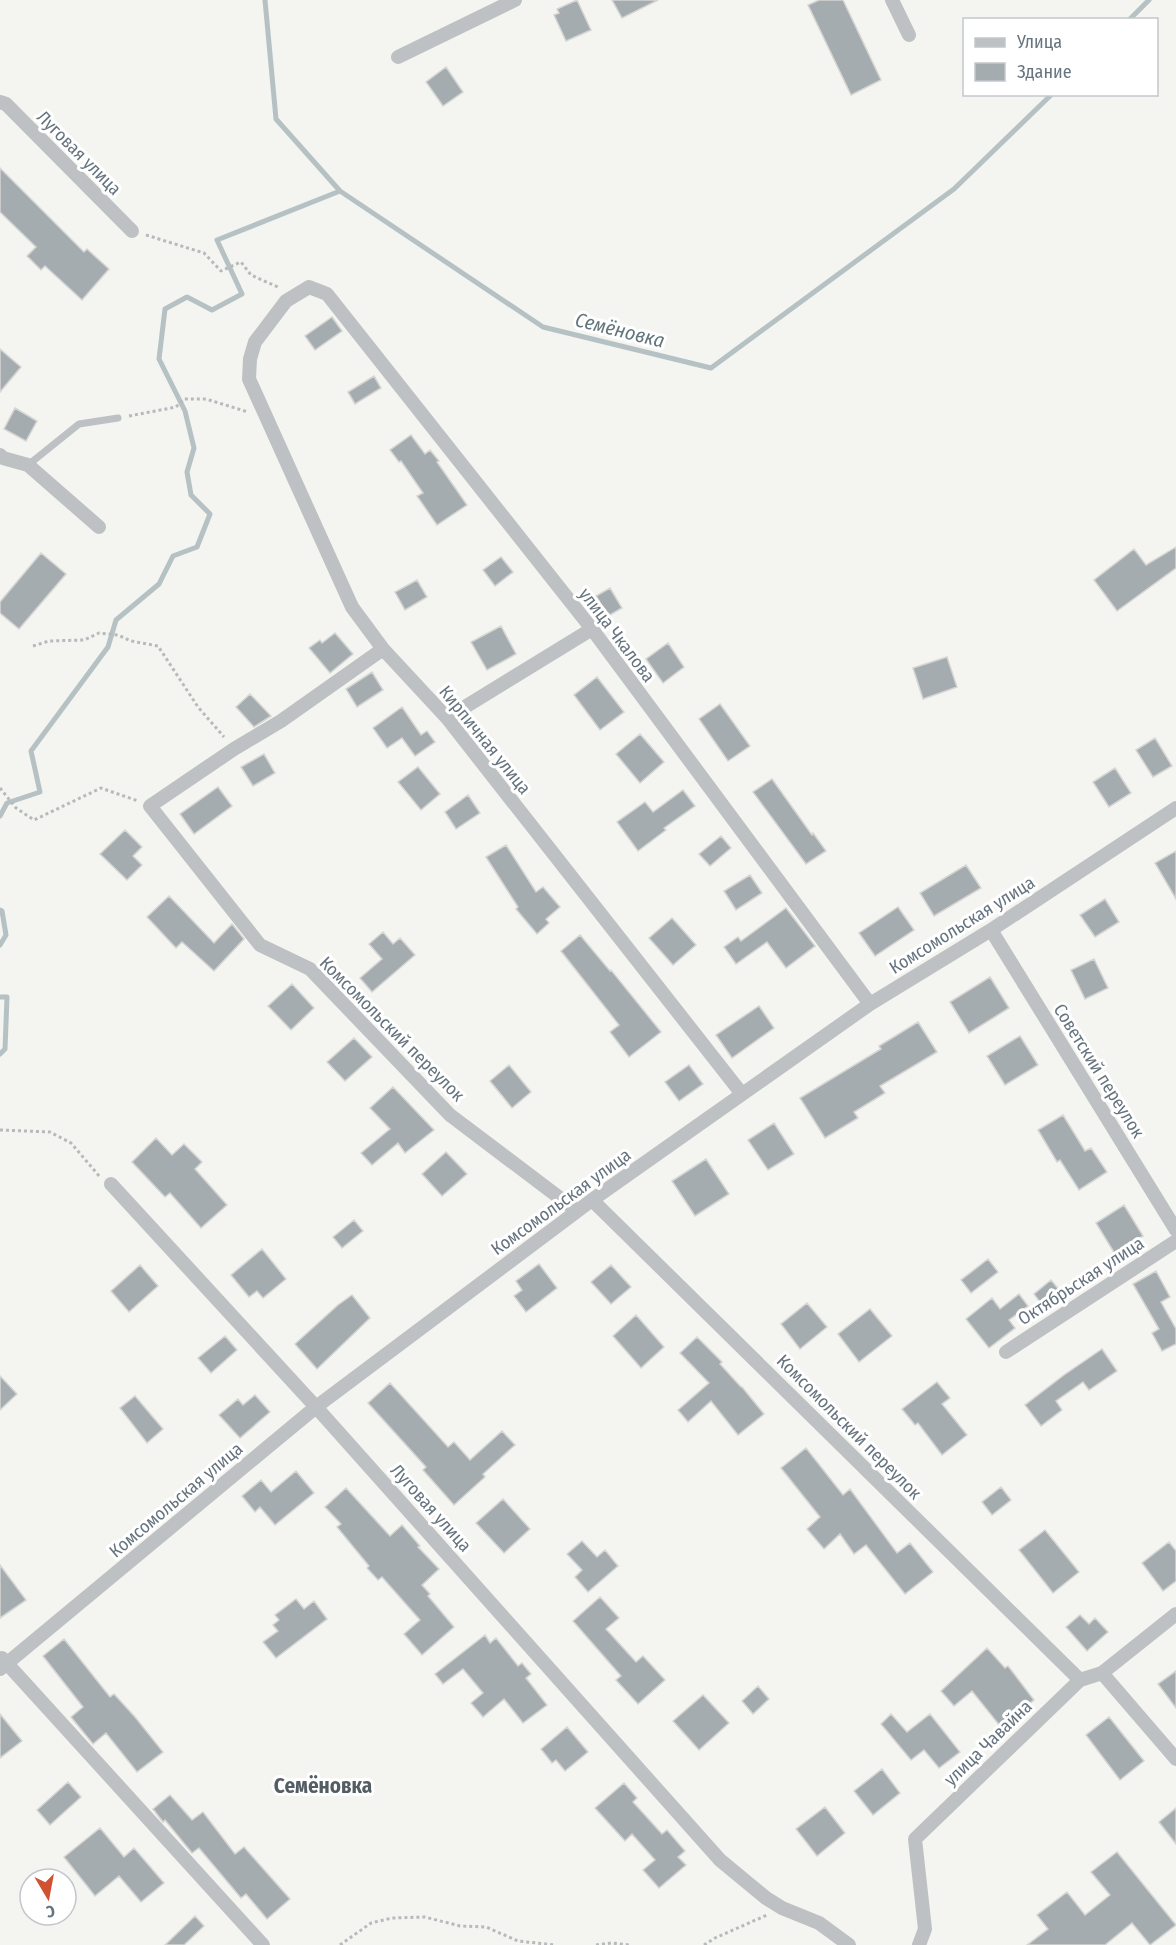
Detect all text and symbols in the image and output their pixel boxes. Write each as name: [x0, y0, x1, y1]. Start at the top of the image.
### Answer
legend: [963, 18, 1158, 96]
text: Улица: [1016, 31, 1062, 53]
text: Здание: [1017, 61, 1072, 83]
street label: Луговая улица: [32, 106, 126, 200]
water label: Семёновка: [573, 307, 667, 353]
street label: улица Чкалова: [574, 583, 660, 687]
street label: Кирпичная улица: [434, 681, 536, 799]
street label: Комсомольская улица: [885, 871, 1039, 979]
street label: Комсомольский переулок: [315, 952, 469, 1106]
street label: Советский переулок: [1049, 1000, 1149, 1143]
street label: Комсомольская улица: [487, 1144, 635, 1260]
street label: Октябрьская улица: [1014, 1232, 1148, 1330]
street label: Комсомольский переулок: [772, 1350, 926, 1504]
street label: Комсомольская улица: [105, 1438, 247, 1562]
street label: Луговая улица: [386, 1460, 476, 1557]
street label: улица Чавайна: [939, 1695, 1037, 1790]
district label: Семёновка: [274, 1773, 372, 1799]
north arrow: [18, 1867, 78, 1927]
text: С: [44, 1901, 56, 1921]

